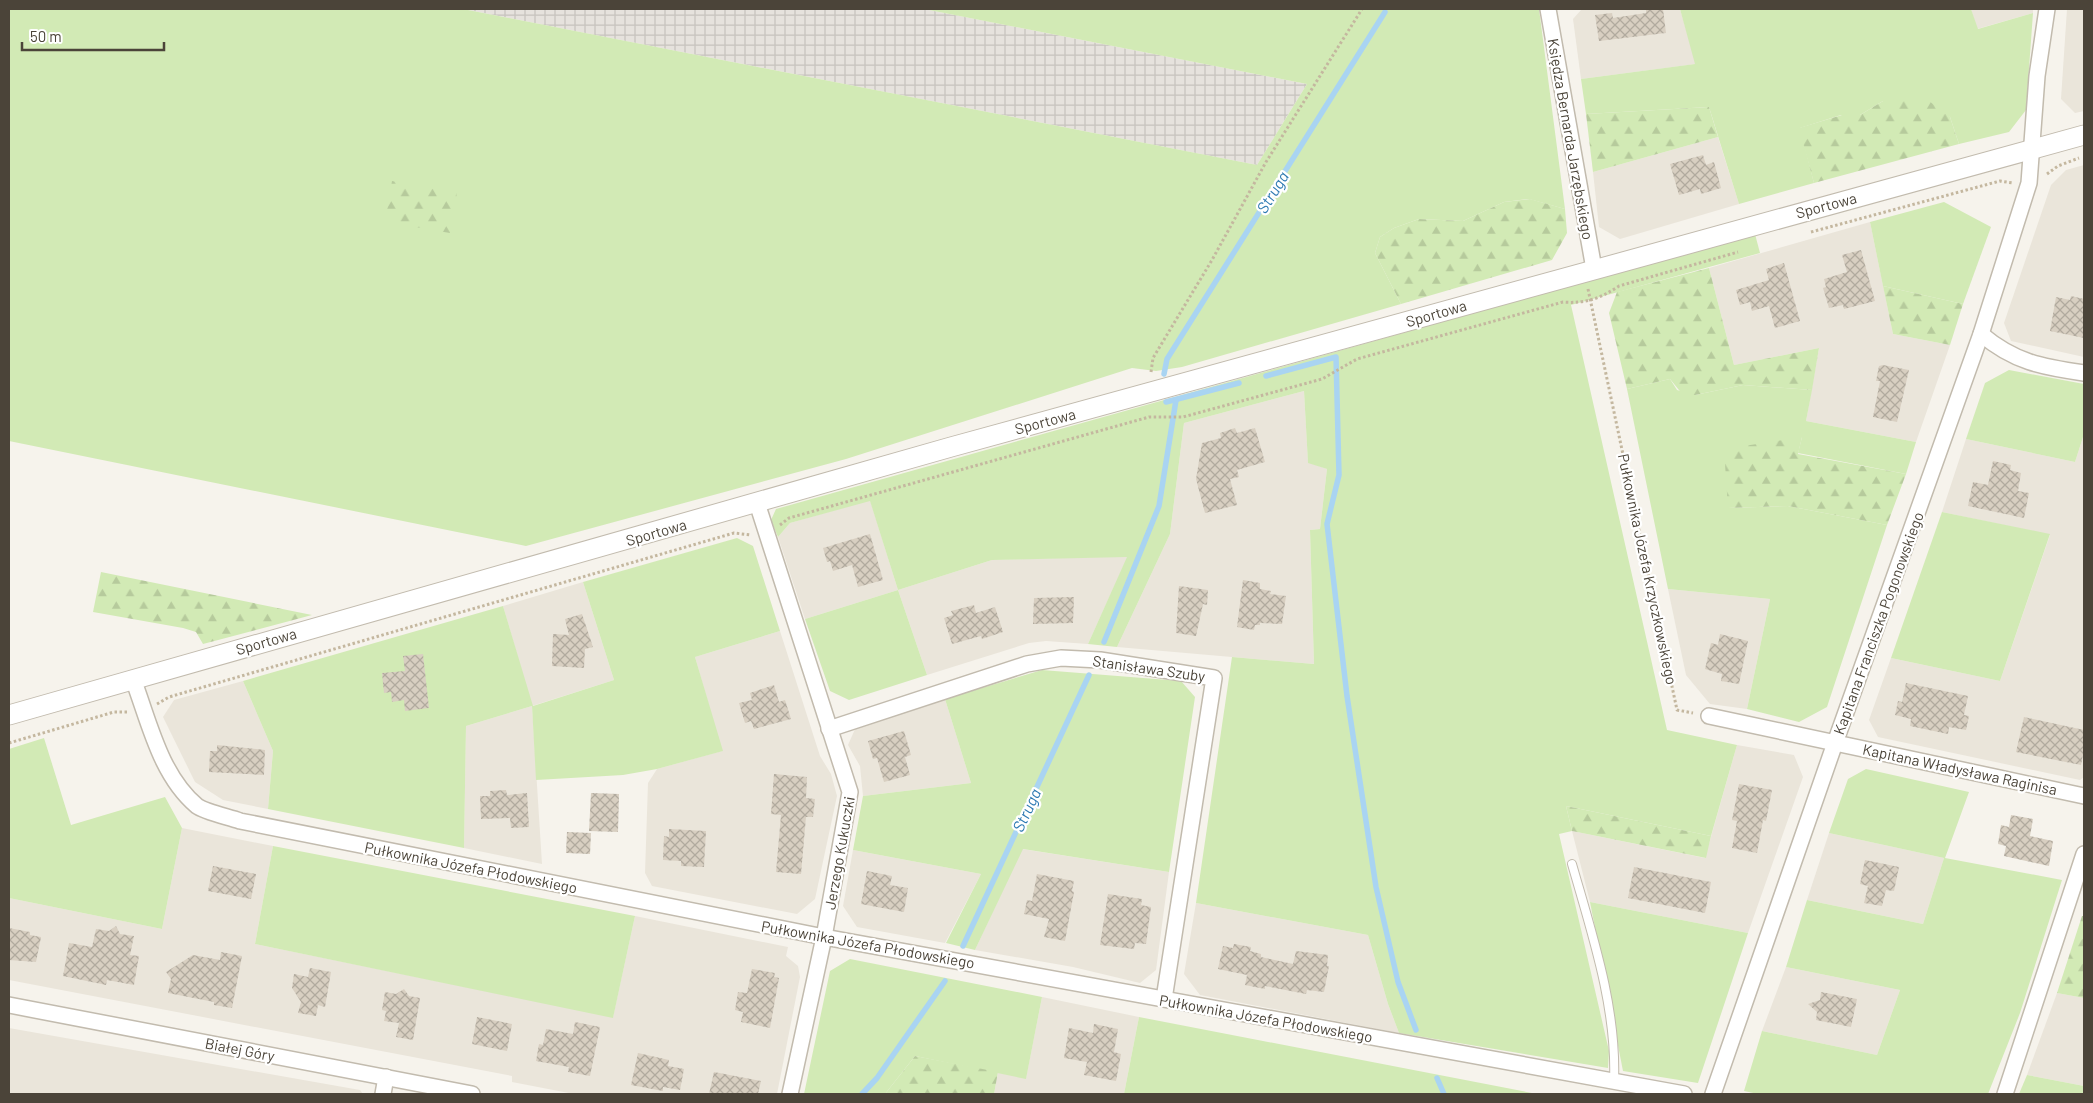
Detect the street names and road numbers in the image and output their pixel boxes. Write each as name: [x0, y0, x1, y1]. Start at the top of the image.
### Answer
street label: Księdza Bernarda Jarzębskiego: [1544, 37, 1598, 241]
street label: Sportowa: [1794, 188, 1858, 222]
street label: Sportowa: [1404, 296, 1468, 330]
street label: Sportowa: [1013, 404, 1077, 438]
street label: Pułkownika Józefa Krzyczkowskiego: [1615, 452, 1681, 686]
street label: Kapitana Franciszka Pogonowskiego: [1829, 509, 1927, 737]
street label: Sportowa: [624, 515, 688, 549]
street label: Sportowa: [234, 624, 298, 658]
street label: Stanisława Szuby: [1092, 651, 1207, 685]
street label: Kapitana Władysława Raginisa: [1861, 740, 2059, 798]
street label: Jerzego Kukuczki: [820, 795, 858, 911]
street label: Pułkownika Józefa Płodowskiego: [363, 838, 579, 896]
street label: Pułkownika Józefa Płodowskiego: [760, 916, 976, 972]
street label: Pułkownika Józefa Płodowskiego: [1158, 990, 1374, 1046]
street label: Białej Góry: [204, 1033, 277, 1065]

